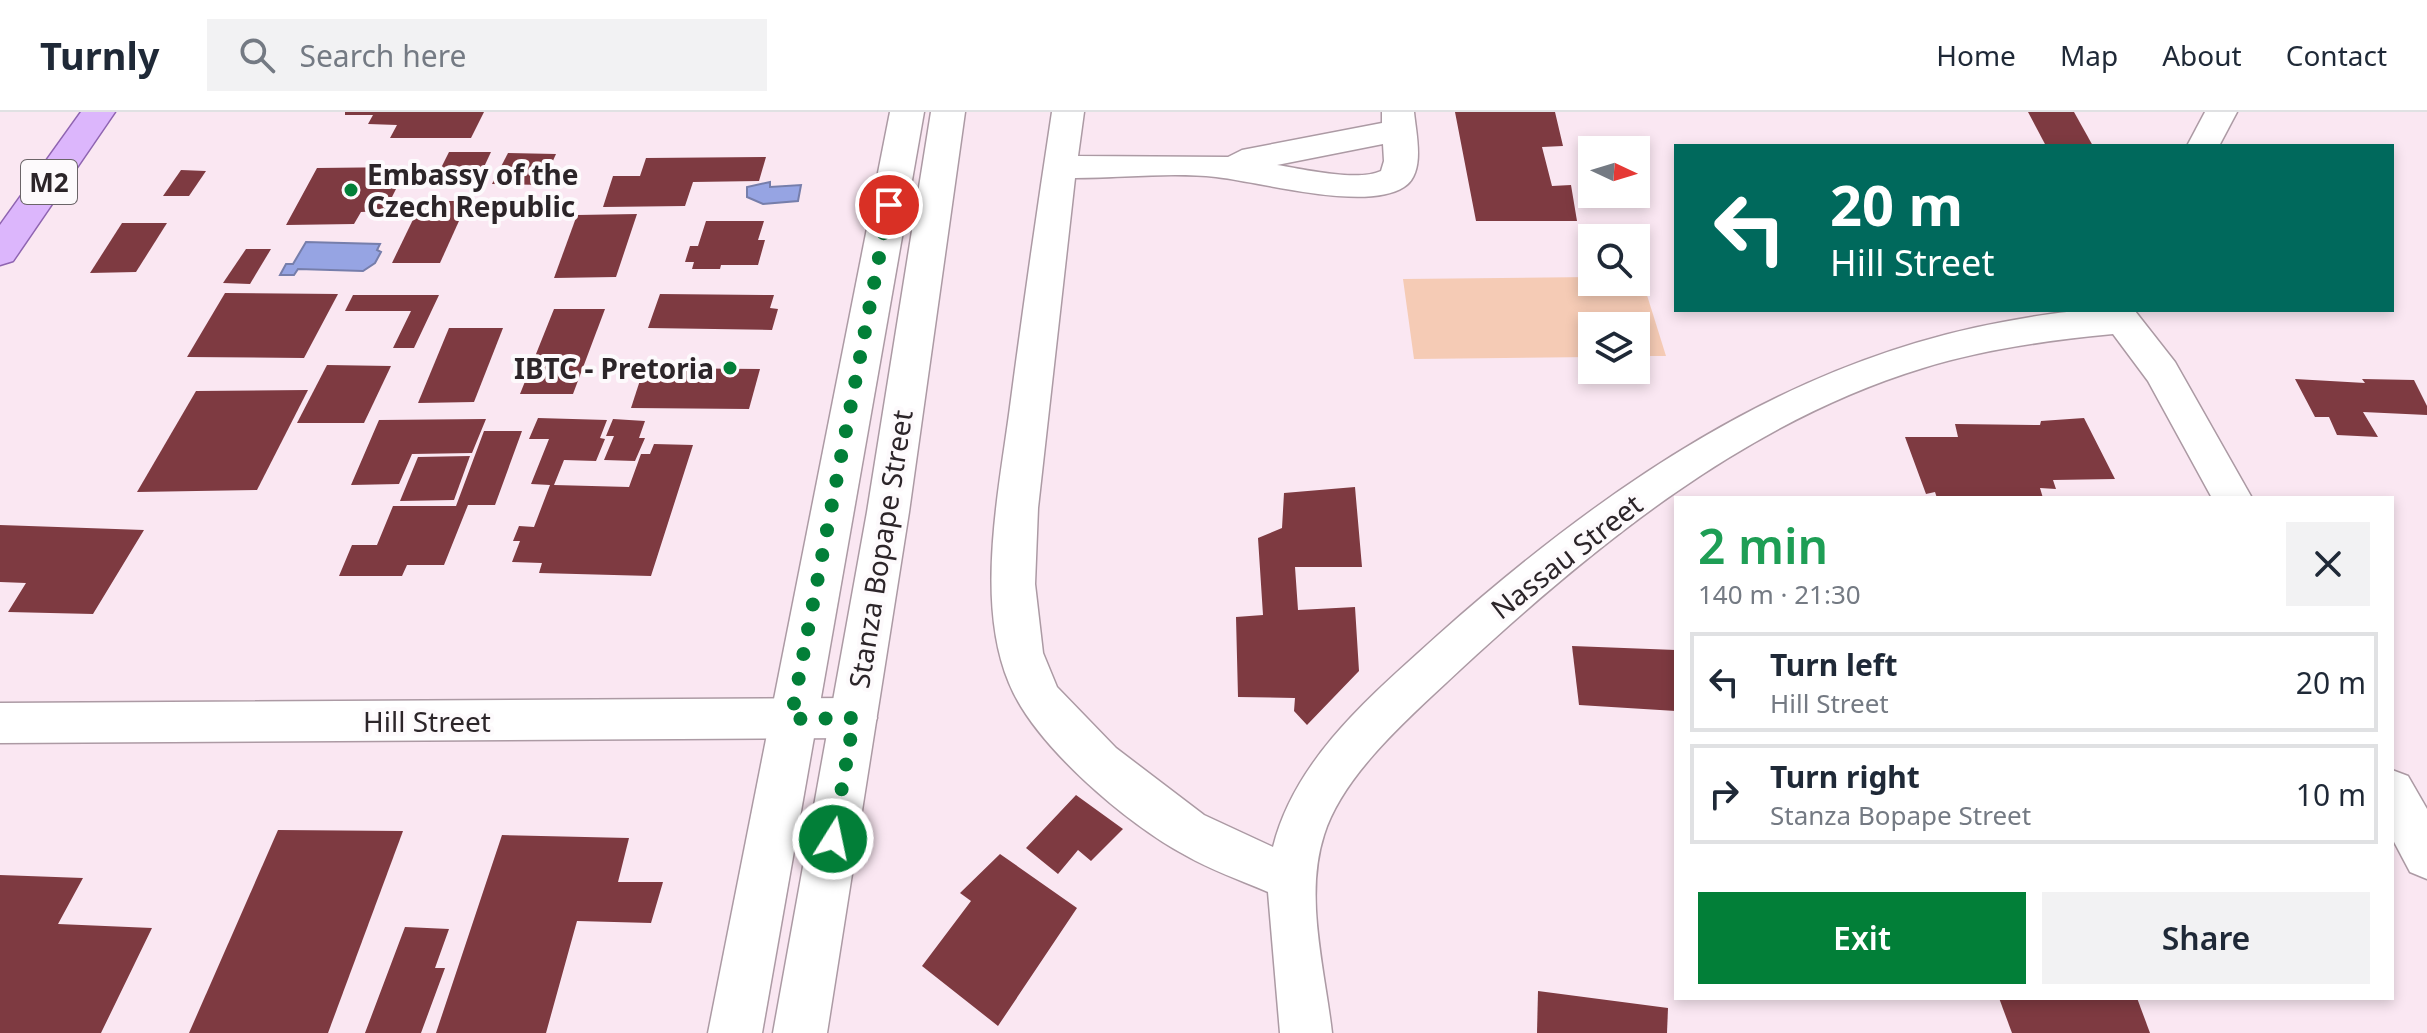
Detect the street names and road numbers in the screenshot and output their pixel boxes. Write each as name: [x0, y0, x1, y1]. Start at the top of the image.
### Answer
road number: M2: [21, 160, 77, 204]
street label: Stanza Bopape Street: [839, 407, 921, 691]
street label: Nassau Street: [1482, 485, 1650, 627]
street label: Hill Street: [363, 702, 491, 740]

